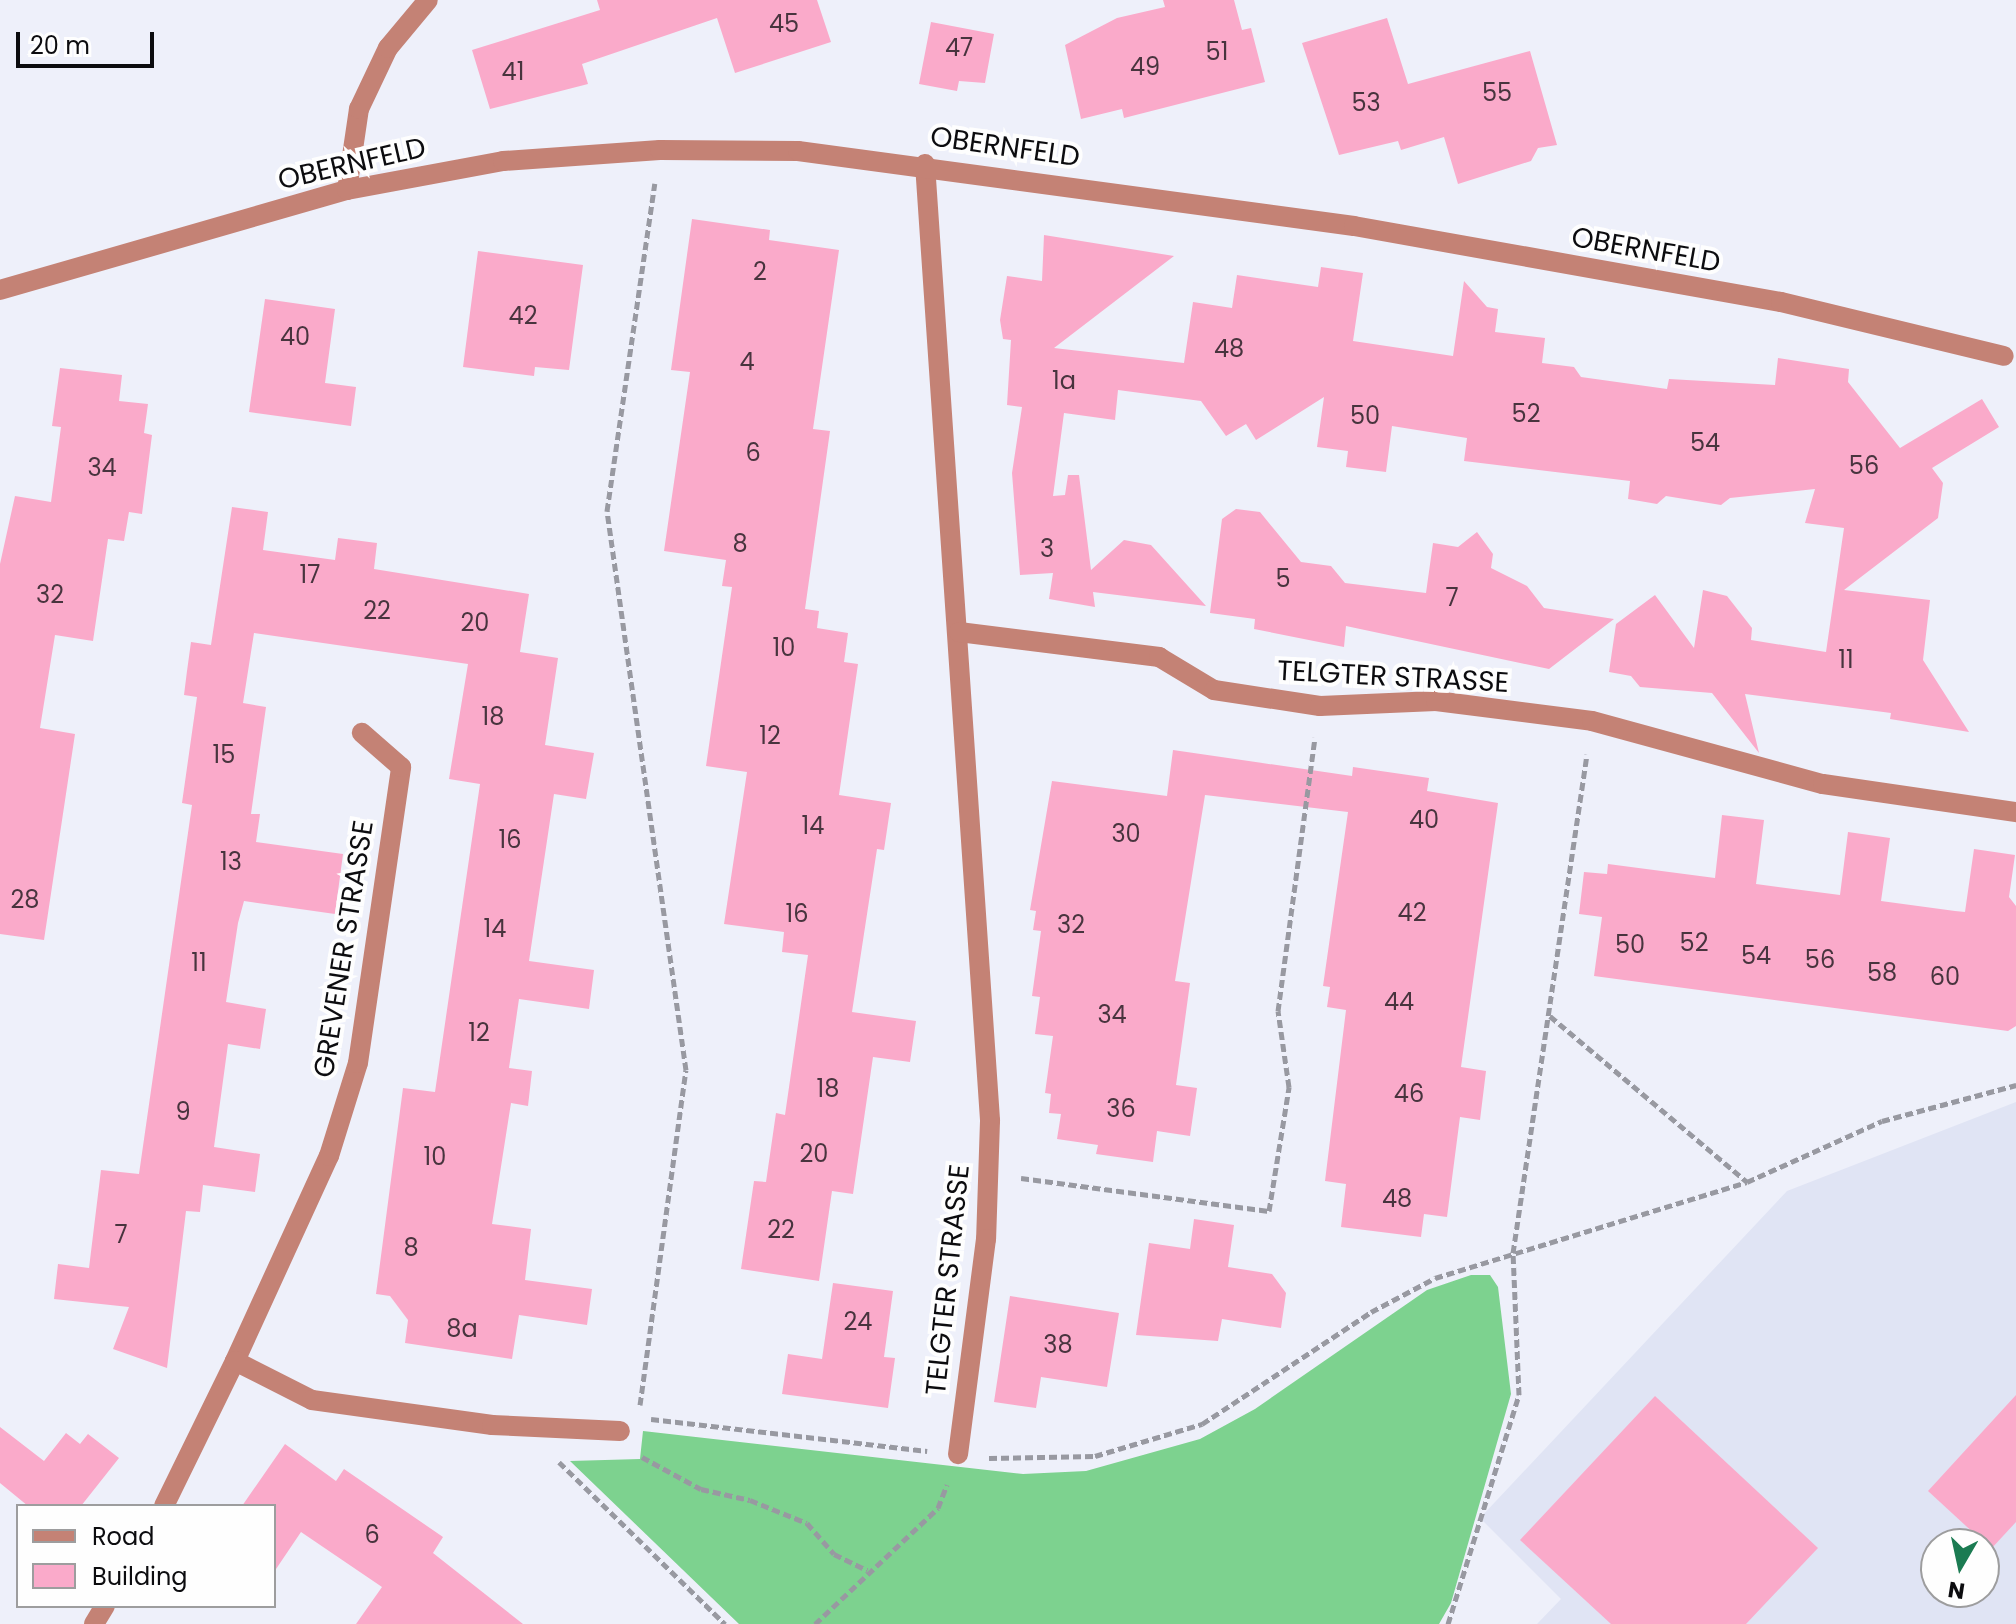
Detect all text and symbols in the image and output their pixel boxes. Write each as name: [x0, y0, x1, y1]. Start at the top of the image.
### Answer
house number: 45: [769, 10, 799, 38]
scale bar: [20, 16, 158, 66]
text: 20 m: [30, 29, 90, 62]
house number: 47: [945, 34, 973, 62]
house number: 51: [1206, 38, 1228, 66]
house number: 49: [1130, 53, 1160, 81]
house number: 41: [502, 58, 524, 86]
house number: 55: [1482, 79, 1512, 107]
house number: 53: [1351, 89, 1381, 117]
street label: OBERNFELD: [928, 120, 1082, 174]
street label: OBERNFELD: [275, 131, 429, 197]
street label: OBERNFELD: [1569, 220, 1723, 280]
house number: 2: [753, 258, 767, 286]
house number: 42: [509, 302, 537, 330]
house number: 40: [280, 323, 310, 351]
house number: 48: [1214, 335, 1244, 363]
house number: 4: [739, 348, 755, 376]
house number: 1a: [1052, 367, 1076, 395]
house number: 52: [1512, 400, 1540, 428]
house number: 50: [1350, 402, 1380, 430]
house number: 54: [1690, 429, 1720, 457]
house number: 6: [745, 439, 761, 467]
house number: 56: [1849, 452, 1879, 480]
house number: 34: [87, 454, 117, 482]
house number: 8: [732, 530, 748, 558]
house number: 3: [1040, 535, 1054, 563]
house number: 17: [300, 561, 320, 589]
house number: 5: [1275, 565, 1291, 593]
house number: 32: [36, 581, 64, 609]
house number: 7: [1445, 584, 1459, 612]
house number: 22: [363, 597, 391, 625]
house number: 20: [461, 609, 489, 637]
house number: 10: [773, 634, 795, 662]
house number: 11: [1838, 646, 1854, 674]
street label: TELGTER STRASSE: [1276, 654, 1510, 700]
house number: 18: [482, 703, 504, 731]
house number: 12: [759, 722, 781, 750]
house number: 15: [213, 741, 235, 769]
house number: 40: [1409, 806, 1439, 834]
house number: 14: [802, 812, 824, 840]
street label: GREVENER STRASSE: [307, 818, 381, 1080]
house number: 30: [1111, 820, 1141, 848]
house number: 16: [499, 826, 521, 854]
house number: 13: [220, 848, 242, 876]
house number: 28: [11, 886, 39, 914]
house number: 42: [1398, 899, 1426, 927]
house number: 16: [786, 900, 808, 928]
house number: 32: [1057, 911, 1085, 939]
house number: 14: [484, 915, 506, 943]
house number: 52: [1680, 929, 1708, 957]
house number: 50: [1615, 931, 1645, 959]
house number: 54: [1741, 942, 1771, 970]
house number: 56: [1805, 946, 1835, 974]
house number: 11: [191, 949, 207, 977]
house number: 58: [1867, 959, 1897, 987]
house number: 60: [1930, 963, 1960, 991]
house number: 44: [1384, 988, 1414, 1016]
house number: 34: [1097, 1001, 1127, 1029]
house number: 12: [468, 1019, 490, 1047]
house number: 18: [817, 1075, 839, 1103]
house number: 46: [1394, 1080, 1424, 1108]
house number: 36: [1106, 1095, 1136, 1123]
house number: 9: [175, 1098, 191, 1126]
house number: 20: [800, 1140, 828, 1168]
house number: 10: [424, 1143, 446, 1171]
street label: TELGTER STRASSE: [919, 1163, 977, 1397]
house number: 48: [1382, 1185, 1412, 1213]
house number: 22: [767, 1216, 795, 1244]
house number: 7: [114, 1221, 128, 1249]
house number: 8: [403, 1234, 419, 1262]
house number: 24: [844, 1308, 872, 1336]
house number: 8a: [446, 1315, 478, 1343]
house number: 38: [1043, 1331, 1073, 1359]
legend: [16, 1504, 276, 1608]
text: Road: [92, 1520, 154, 1553]
house number: 6: [364, 1521, 380, 1549]
north arrow: [1920, 1528, 2000, 1608]
text: Building: [92, 1560, 188, 1593]
text: N: [1946, 1574, 1967, 1607]

